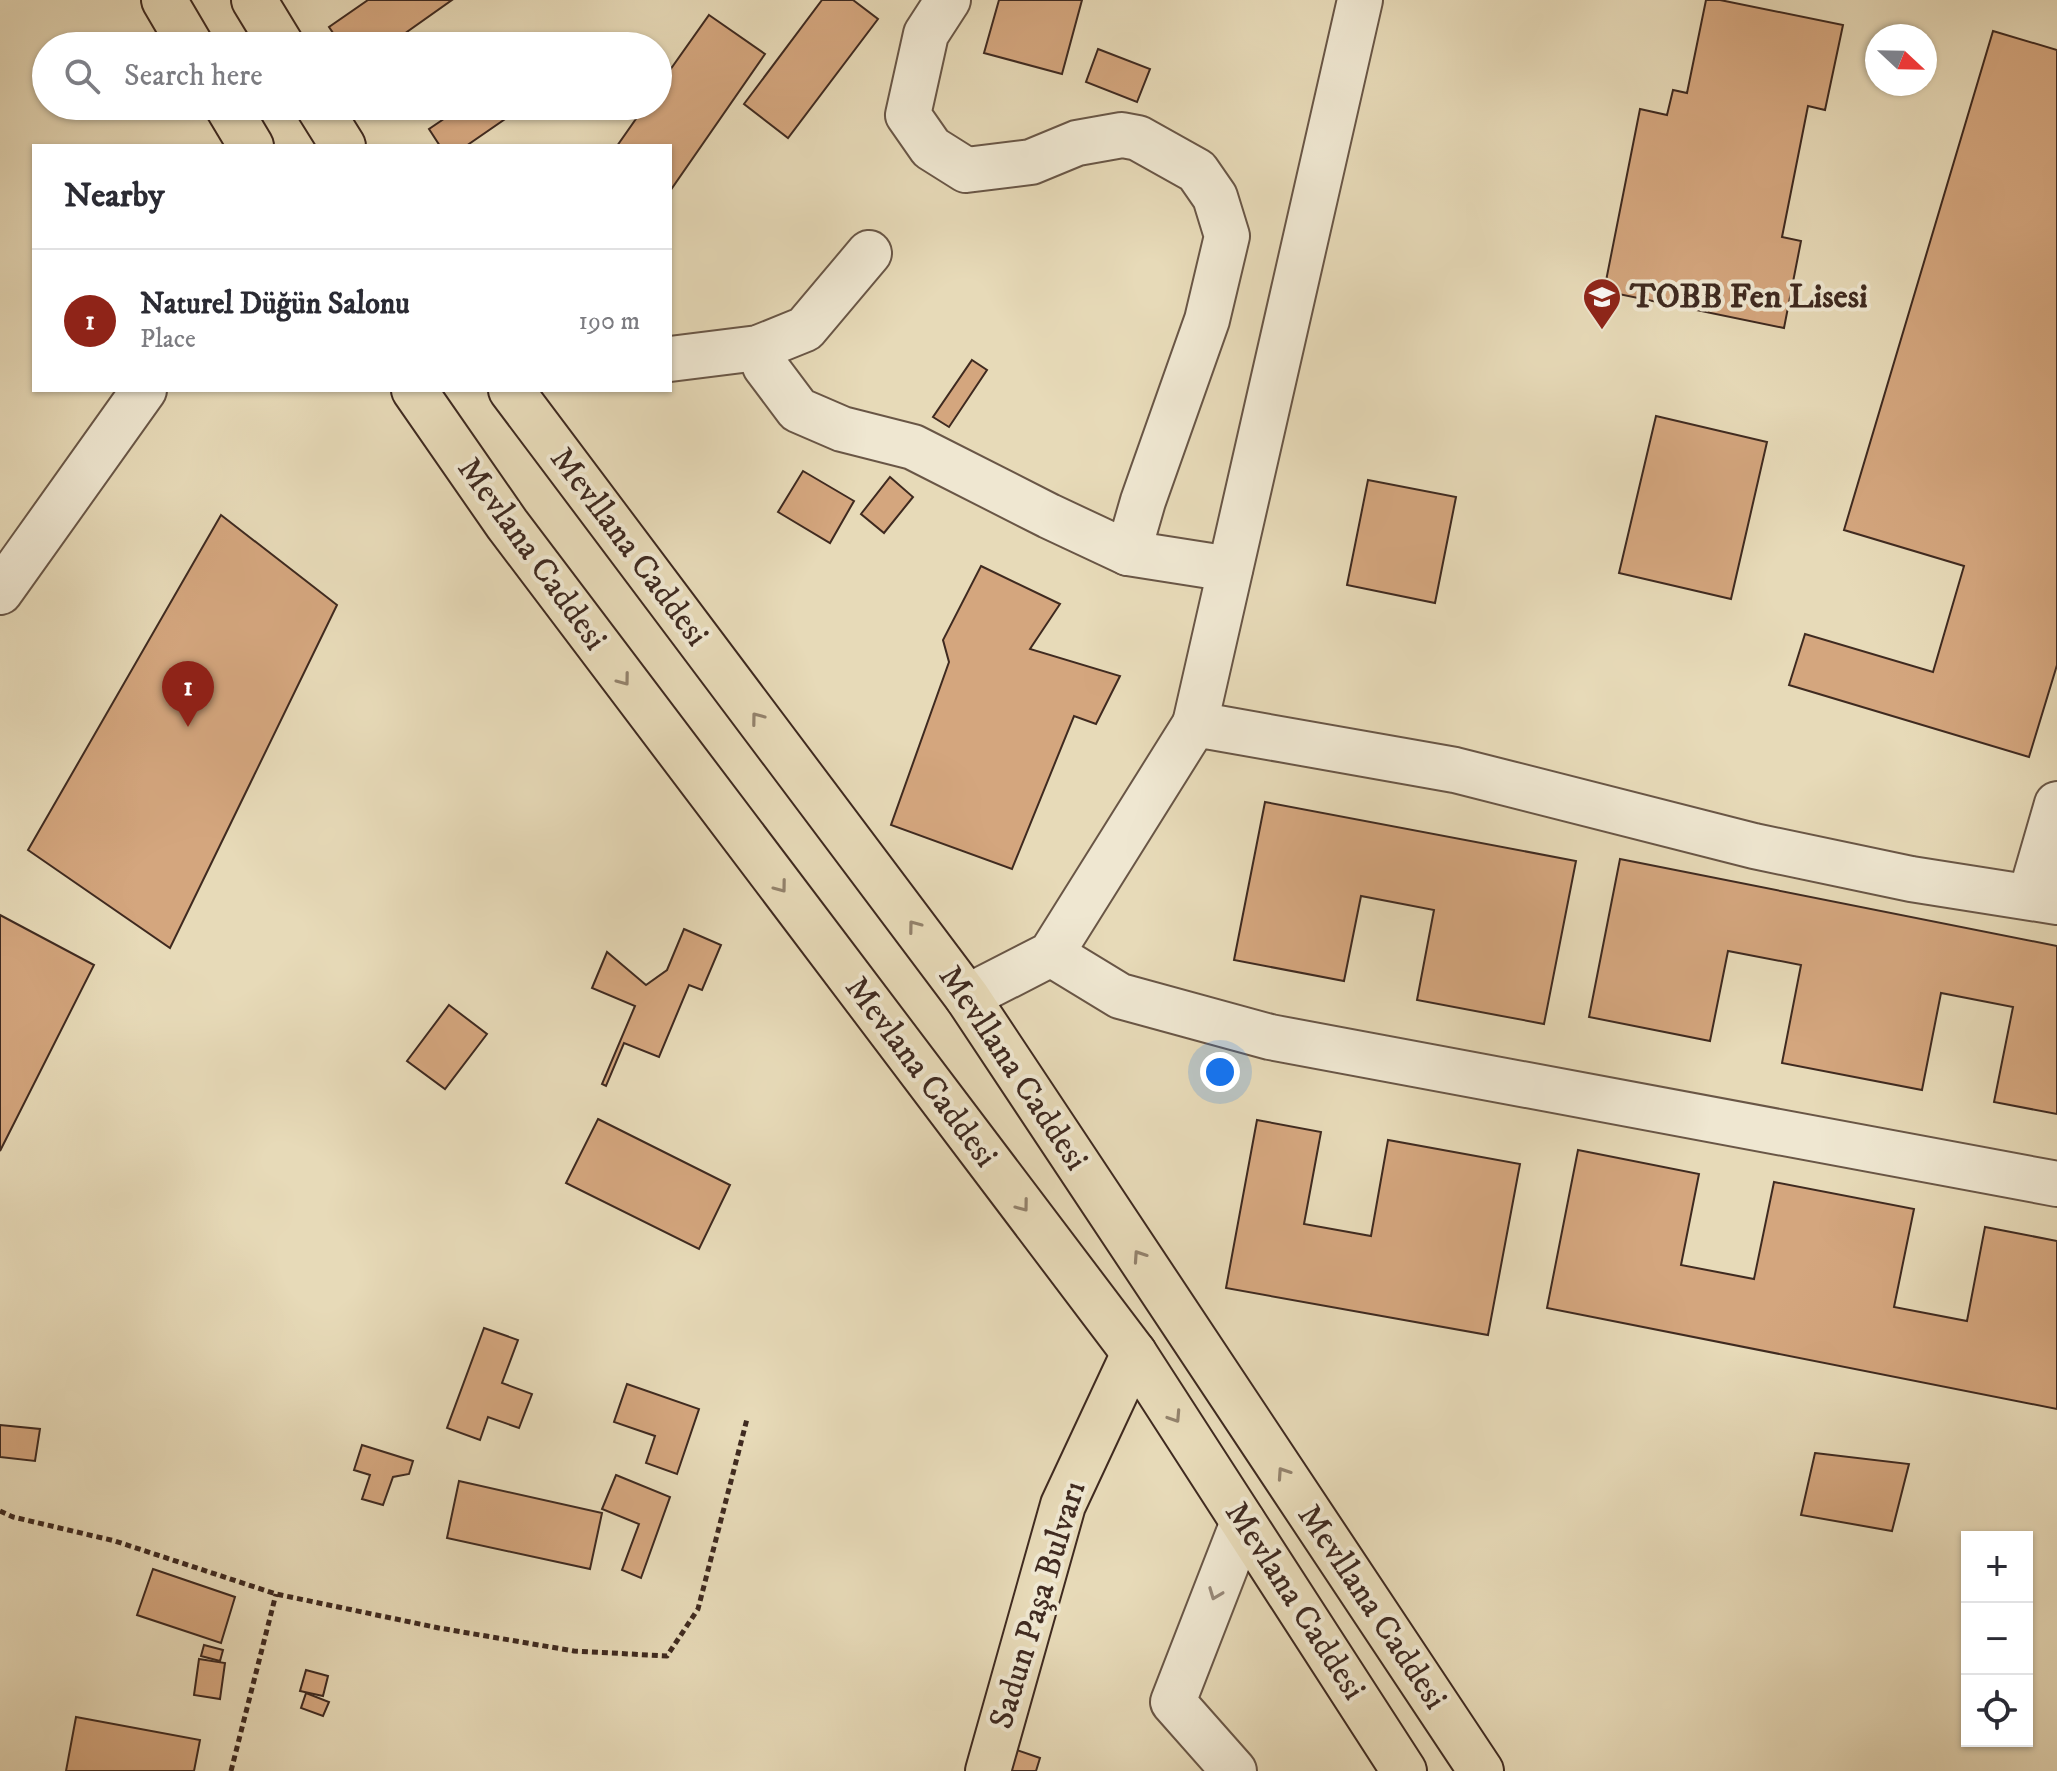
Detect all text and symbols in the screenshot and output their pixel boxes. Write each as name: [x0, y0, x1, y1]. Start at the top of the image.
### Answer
north arrow: [1865, 24, 1937, 96]
search box: [32, 32, 672, 120]
icon: search: [60, 54, 104, 98]
text: Search here: [124, 58, 263, 95]
text: Nearby: [64, 175, 165, 217]
school or university icon: TOBB Fen Lisesi: [1581, 276, 1623, 331]
place label: TOBB Fen Lisesi: [1629, 276, 1868, 318]
text: Naturel Düğün Salonu: [140, 286, 410, 323]
text: 1: [85, 305, 95, 338]
text: 190 m: [578, 305, 640, 338]
text: Place: [140, 323, 196, 356]
street label: Mevllana Caddesi: [540, 439, 718, 655]
street label: Mevlana Caddesi: [448, 449, 616, 659]
pin: 1: [162, 661, 214, 727]
one-way arrow: [615, 671, 629, 686]
one-way arrow: [753, 712, 767, 727]
one-way arrow: [772, 878, 786, 893]
one-way arrow: [909, 920, 923, 935]
street label: Mevllana Caddesi: [929, 957, 1097, 1179]
street label: Mevlana Caddesi: [836, 968, 1006, 1176]
your location: [1200, 1052, 1240, 1092]
one-way arrow: [1013, 1197, 1027, 1212]
one-way arrow: [1134, 1250, 1149, 1265]
one-way arrow: [1166, 1408, 1181, 1422]
one-way arrow: [1278, 1467, 1293, 1481]
street label: Sadun Paşa Bulvarı: [980, 1476, 1096, 1734]
street label: Mevlana Caddesi: [1215, 1494, 1375, 1708]
street label: Mevllana Caddesi: [1288, 1496, 1456, 1718]
map controls: [1961, 1531, 2033, 1747]
button: +: [1961, 1531, 2033, 1603]
one-way arrow: [1208, 1586, 1225, 1600]
button: −: [1961, 1603, 2033, 1675]
button: locate: [1961, 1675, 2033, 1747]

